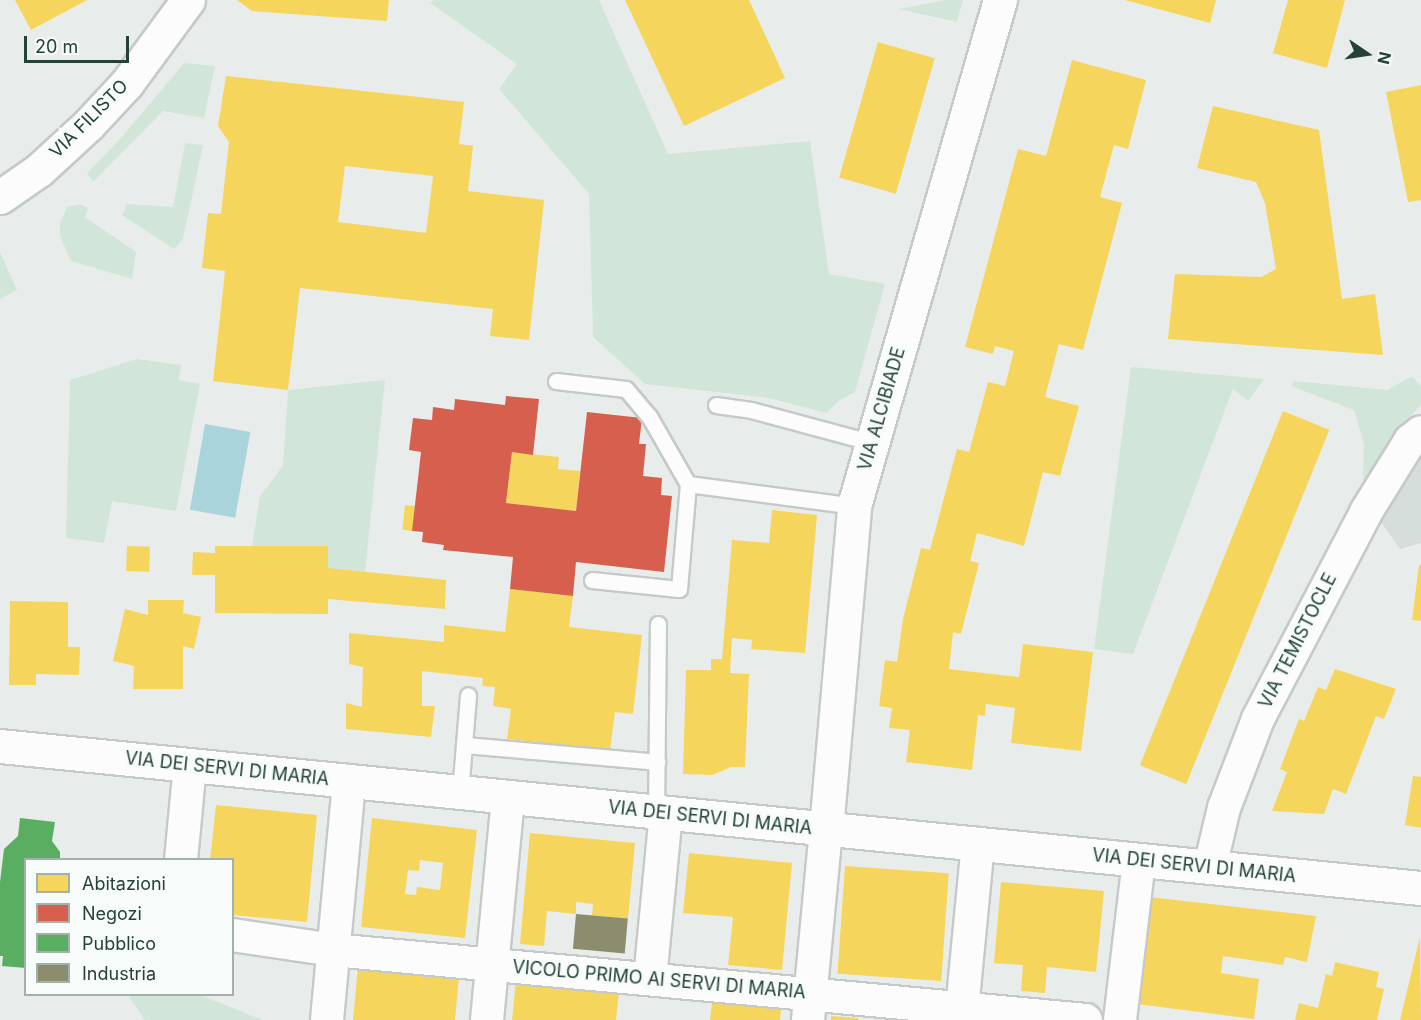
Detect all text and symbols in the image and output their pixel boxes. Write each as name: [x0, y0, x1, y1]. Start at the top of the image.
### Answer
scale bar: [27, 24, 132, 62]
north arrow: [1337, 24, 1397, 84]
text: 20 m: [35, 36, 78, 57]
text: N: [1373, 50, 1396, 66]
street label: VIA FILISTO: [45, 75, 133, 163]
street label: VIA ALCIBIADE: [854, 345, 910, 473]
street label: VIA TEMISTOCLE: [1255, 570, 1341, 712]
street label: VIA DEI SERVI DI MARIA: [124, 748, 330, 790]
street label: VIA DEI SERVI DI MARIA: [607, 797, 813, 839]
street label: VIA DEI SERVI DI MARIA: [1091, 845, 1297, 887]
legend: [24, 858, 234, 996]
text: Abitazioni: [82, 873, 166, 894]
text: Negozi: [82, 903, 142, 924]
text: Pubblico: [82, 933, 156, 954]
street label: VICOLO PRIMO AI SERVI DI MARIA: [511, 956, 807, 1004]
text: Industria: [82, 963, 156, 984]

